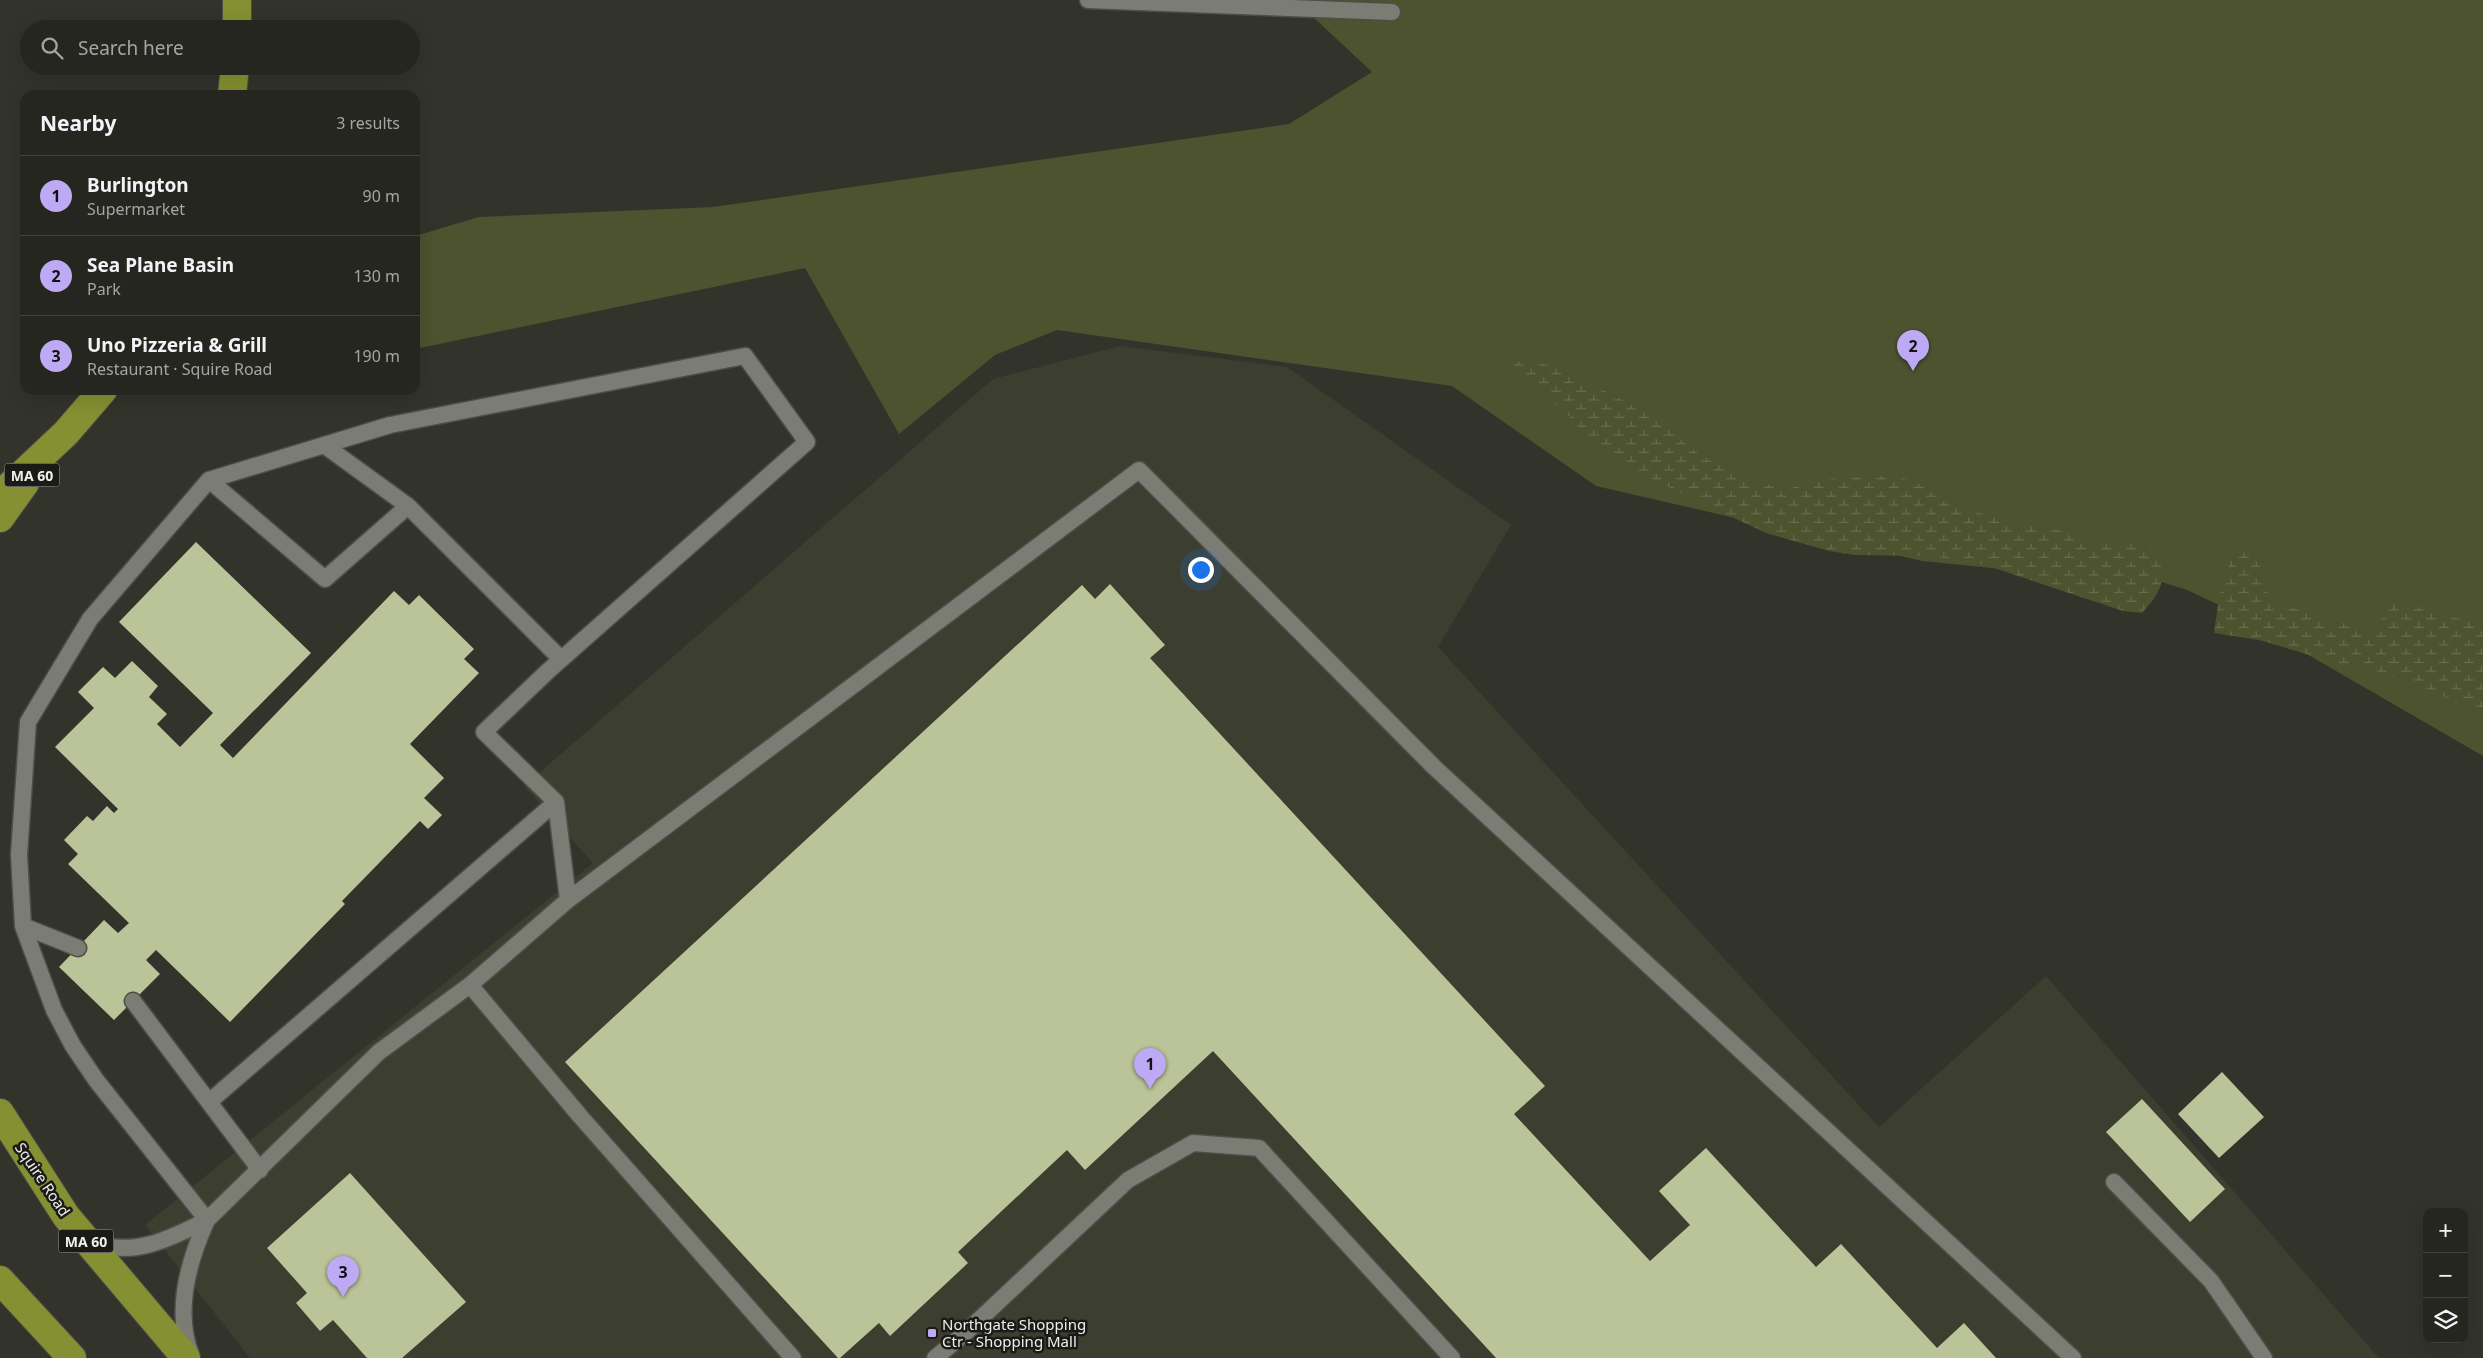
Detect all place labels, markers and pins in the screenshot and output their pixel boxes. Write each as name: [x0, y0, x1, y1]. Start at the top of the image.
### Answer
pin: 2: [1897, 330, 1929, 371]
pin: 1: [1134, 1048, 1166, 1089]
pin: 3: [327, 1256, 359, 1297]
place label: Northgate Shopping Ctr - Shopping Mall: [942, 1314, 1086, 1351]
marker: Northgate Shopping Ctr - Shopping Mall: [926, 1327, 938, 1339]

